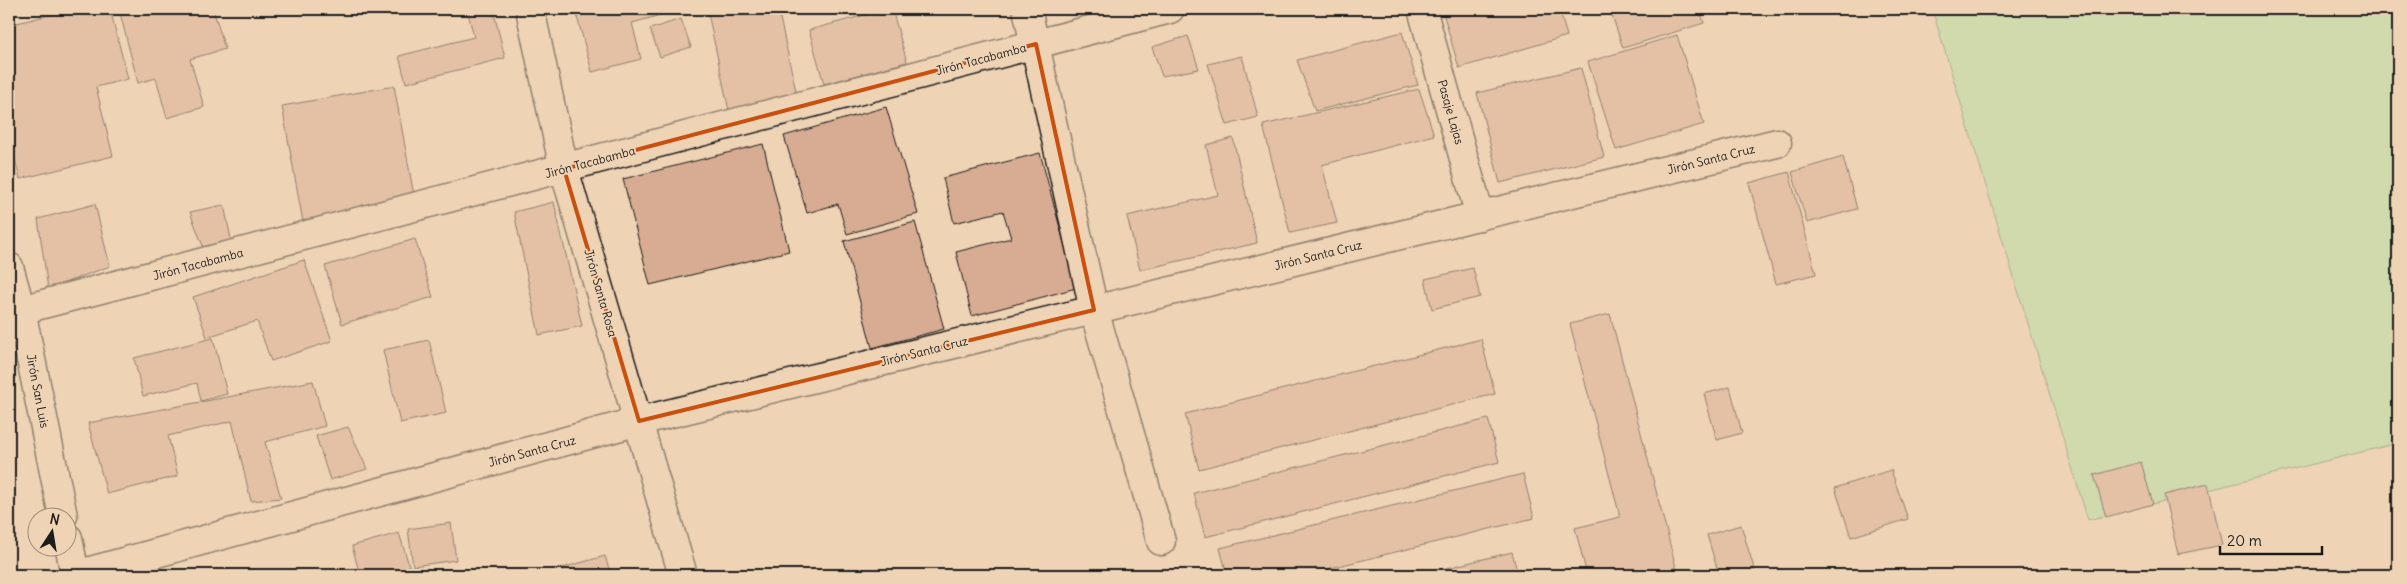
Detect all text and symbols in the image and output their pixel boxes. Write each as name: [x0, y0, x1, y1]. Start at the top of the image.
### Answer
street label: Jirón Tacabamba: [934, 40, 1028, 78]
street label: Pasaje Lajas: [1435, 78, 1467, 146]
street label: Jirón Santa Cruz: [1666, 141, 1757, 177]
street label: Jirón Tacabamba: [543, 143, 637, 181]
street label: Jirón Santa Cruz: [1273, 237, 1364, 273]
street label: Jirón Tacabamba: [151, 245, 245, 283]
street label: Jirón Santa Rosa: [581, 247, 621, 339]
street label: Jirón Santa Cruz: [879, 333, 970, 369]
street label: Jirón San Luis: [23, 353, 53, 429]
street label: Jirón Santa Cruz: [487, 432, 578, 470]
north arrow: [28, 506, 78, 556]
text: N: [48, 509, 61, 529]
scale bar: [2220, 524, 2322, 556]
text: 20 m: [2227, 531, 2262, 550]

